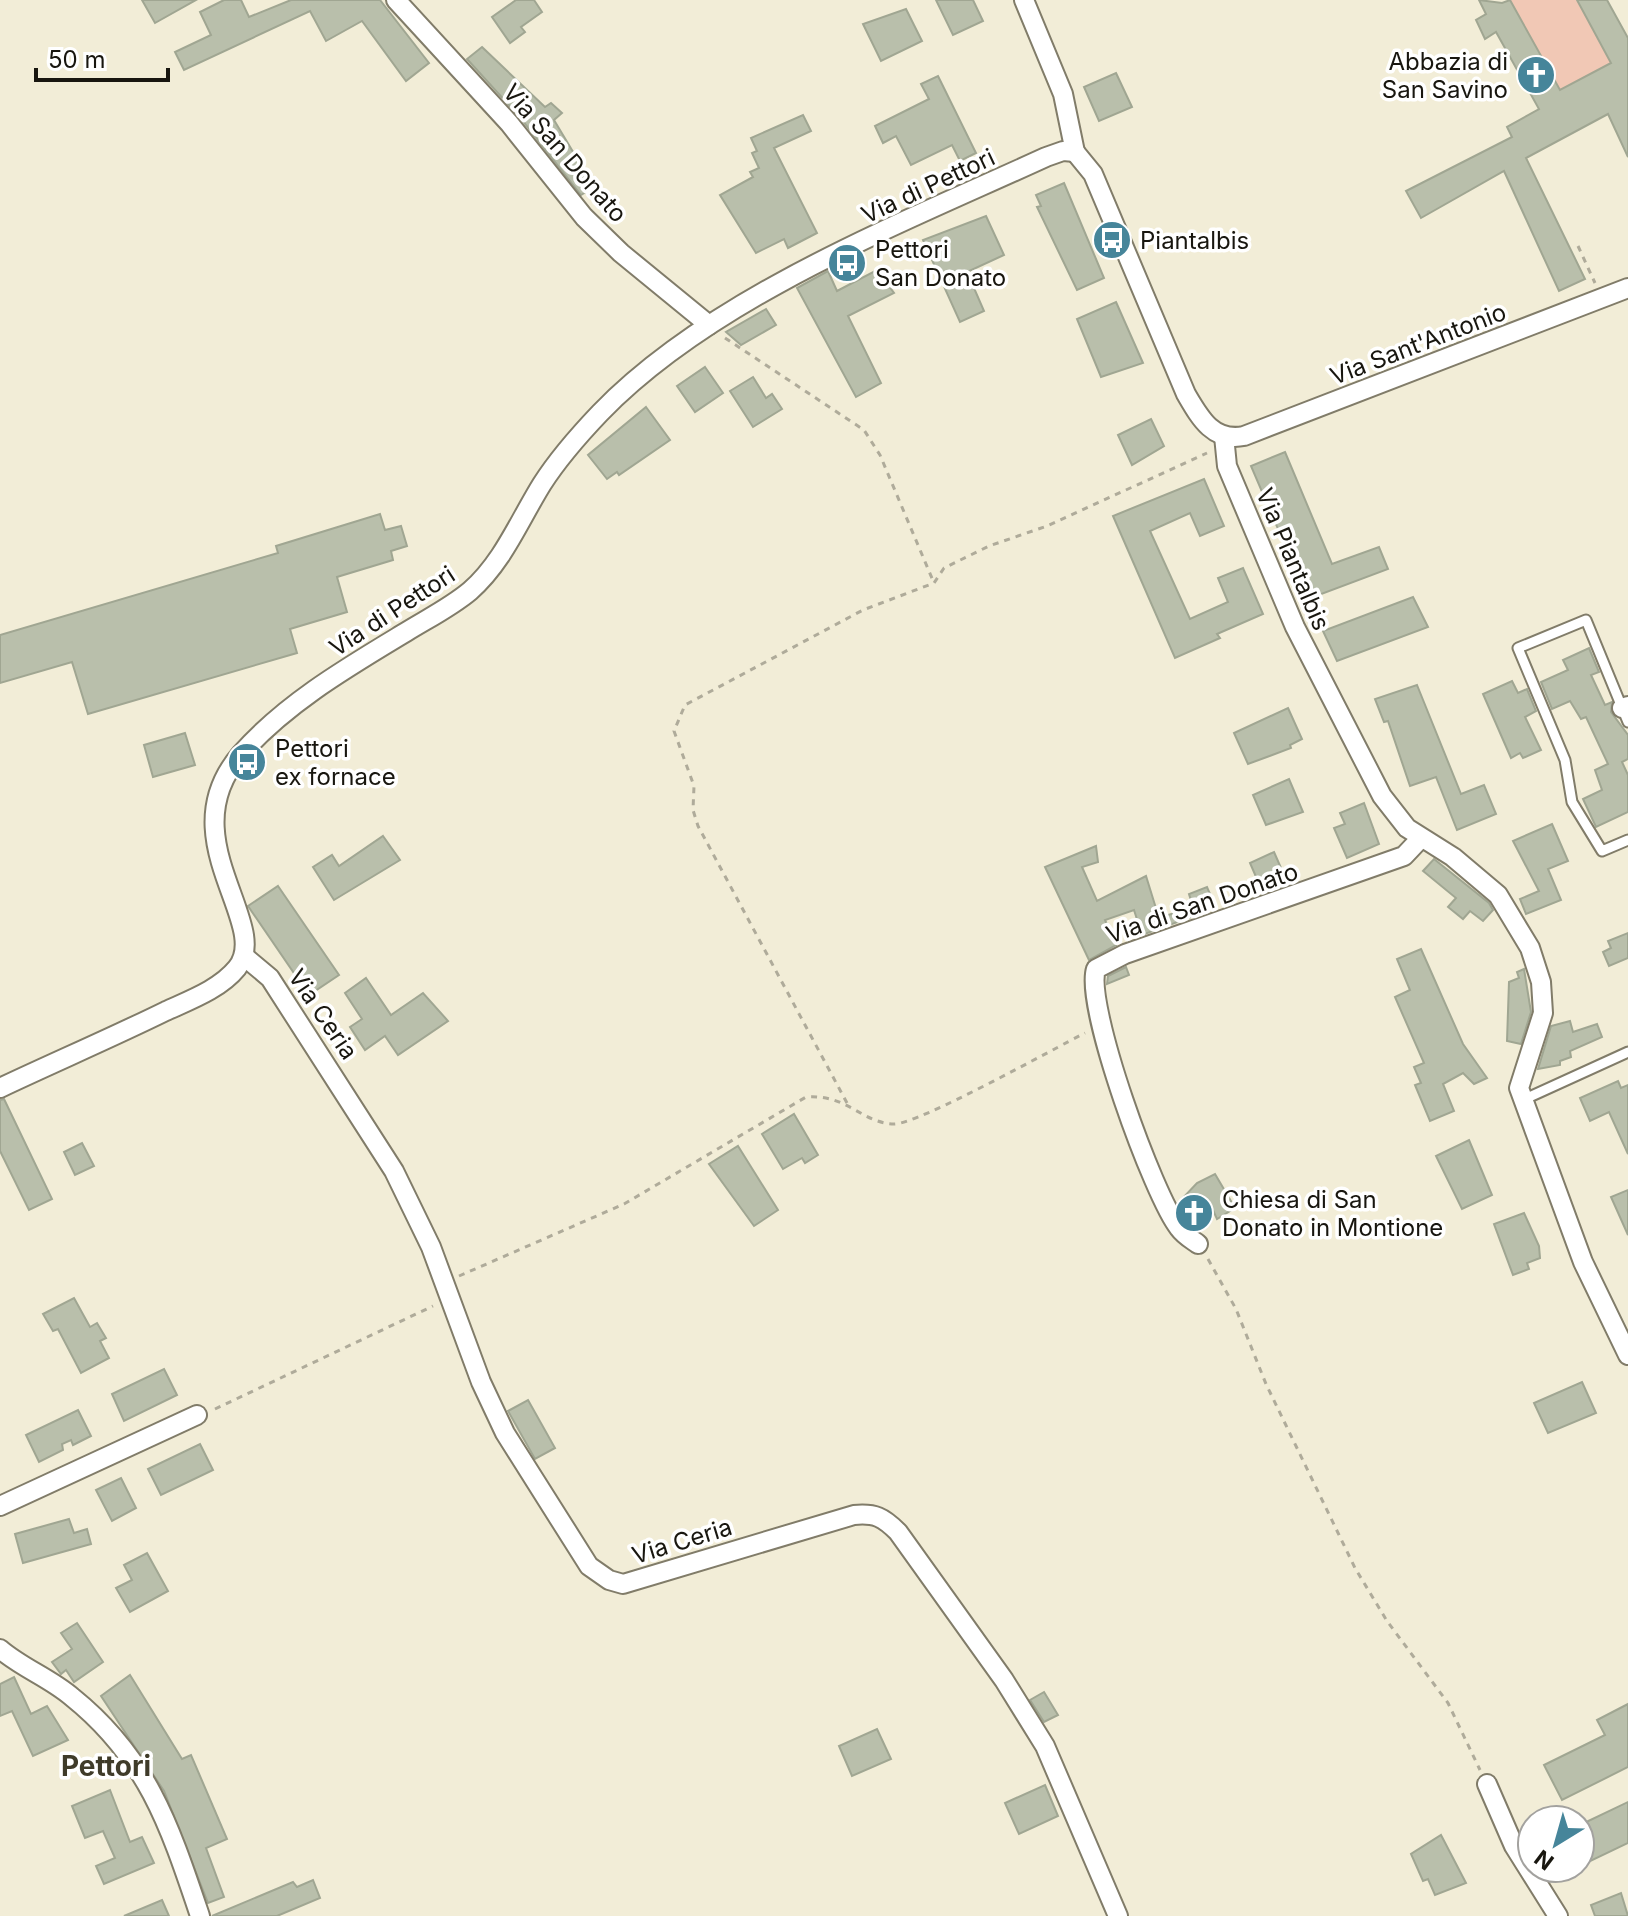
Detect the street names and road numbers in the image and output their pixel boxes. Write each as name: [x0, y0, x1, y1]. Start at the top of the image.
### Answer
street label: Via San Donato: [497, 78, 633, 228]
street label: Via di Pettori: [857, 143, 999, 229]
street label: Via Sant'Antonio: [1326, 297, 1510, 391]
street label: Via Piantalbis: [1250, 483, 1336, 635]
street label: Via di Pettori: [324, 560, 460, 662]
street label: Via di San Donato: [1102, 857, 1302, 949]
street label: Via Ceria: [282, 963, 364, 1065]
street label: Via Ceria: [629, 1512, 735, 1570]

